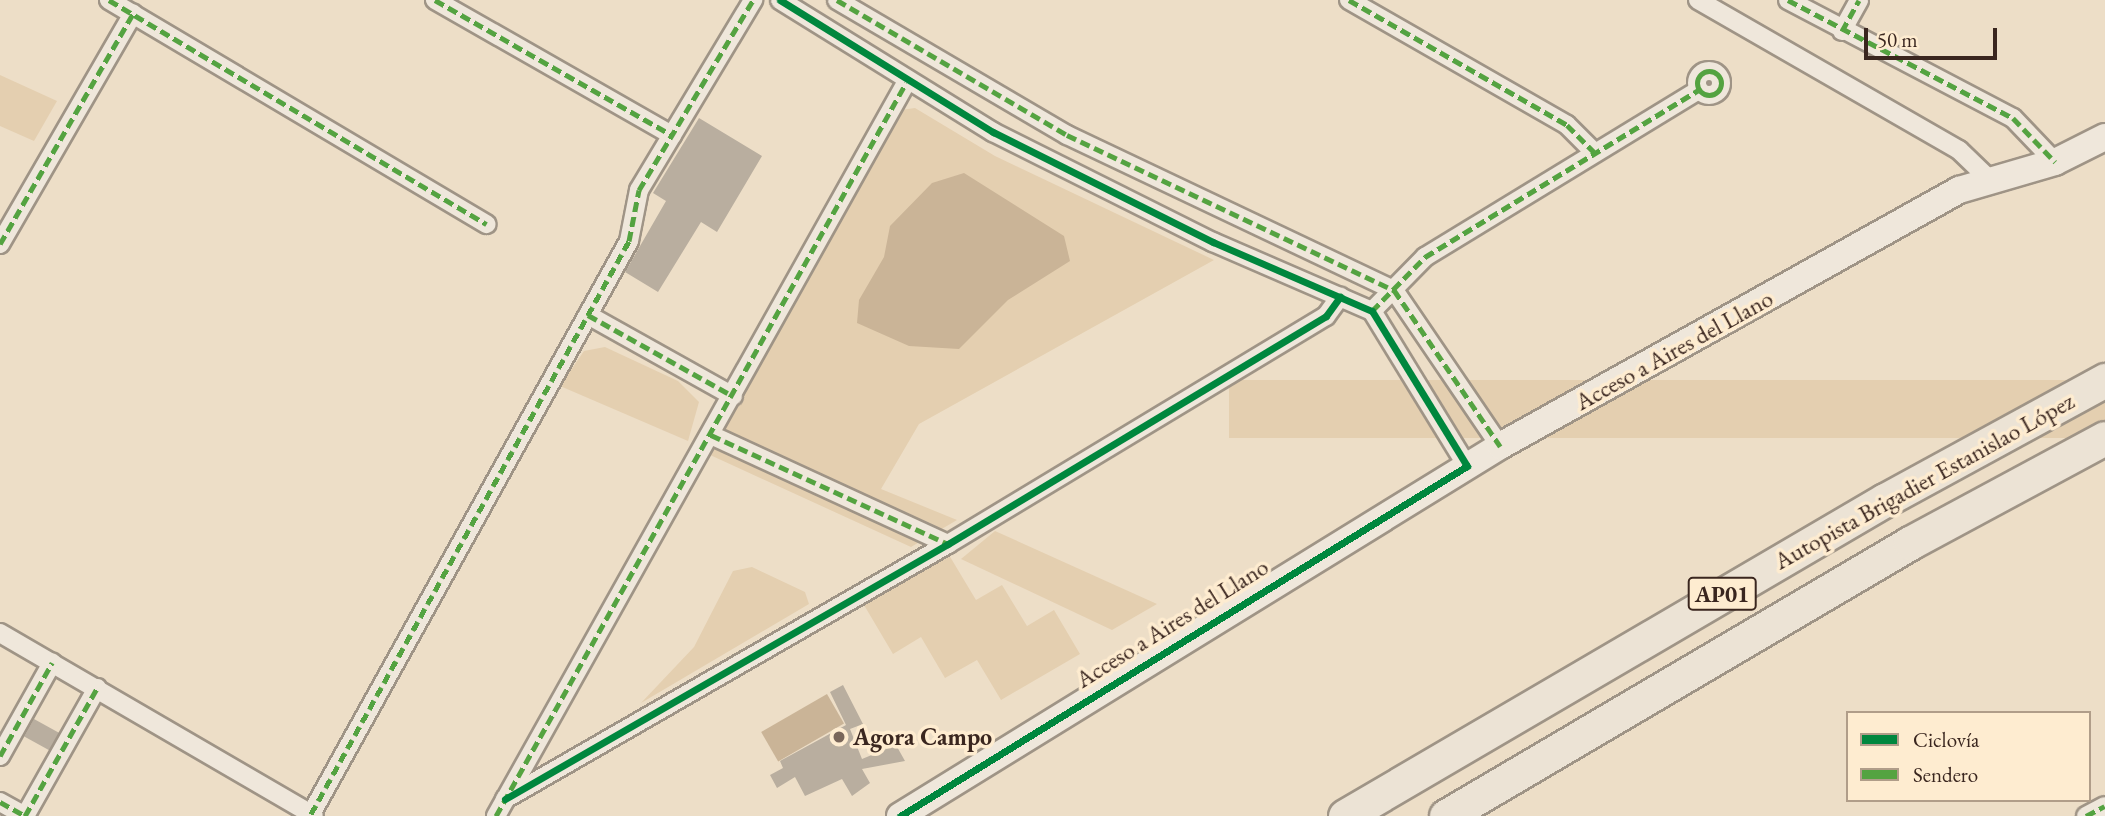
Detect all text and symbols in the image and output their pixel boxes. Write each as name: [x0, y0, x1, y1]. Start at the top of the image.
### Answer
scale bar: [1867, 14, 2000, 58]
text: 50 m: [1877, 26, 1918, 53]
street label: Acceso a Aires del Llano: [1570, 284, 1778, 416]
street label: Autopista Brigadier Estanislao López: [1769, 386, 2079, 576]
street label: Acceso a Aires del Llano: [1070, 552, 1274, 694]
road number: AP01: [1687, 574, 1757, 614]
legend: [1846, 711, 2091, 802]
place label: Agora Campo: [853, 723, 992, 751]
text: Ciclovía: [1913, 726, 1979, 753]
marker: Agora Campo: [831, 729, 847, 745]
text: Sendero: [1913, 761, 1978, 788]

